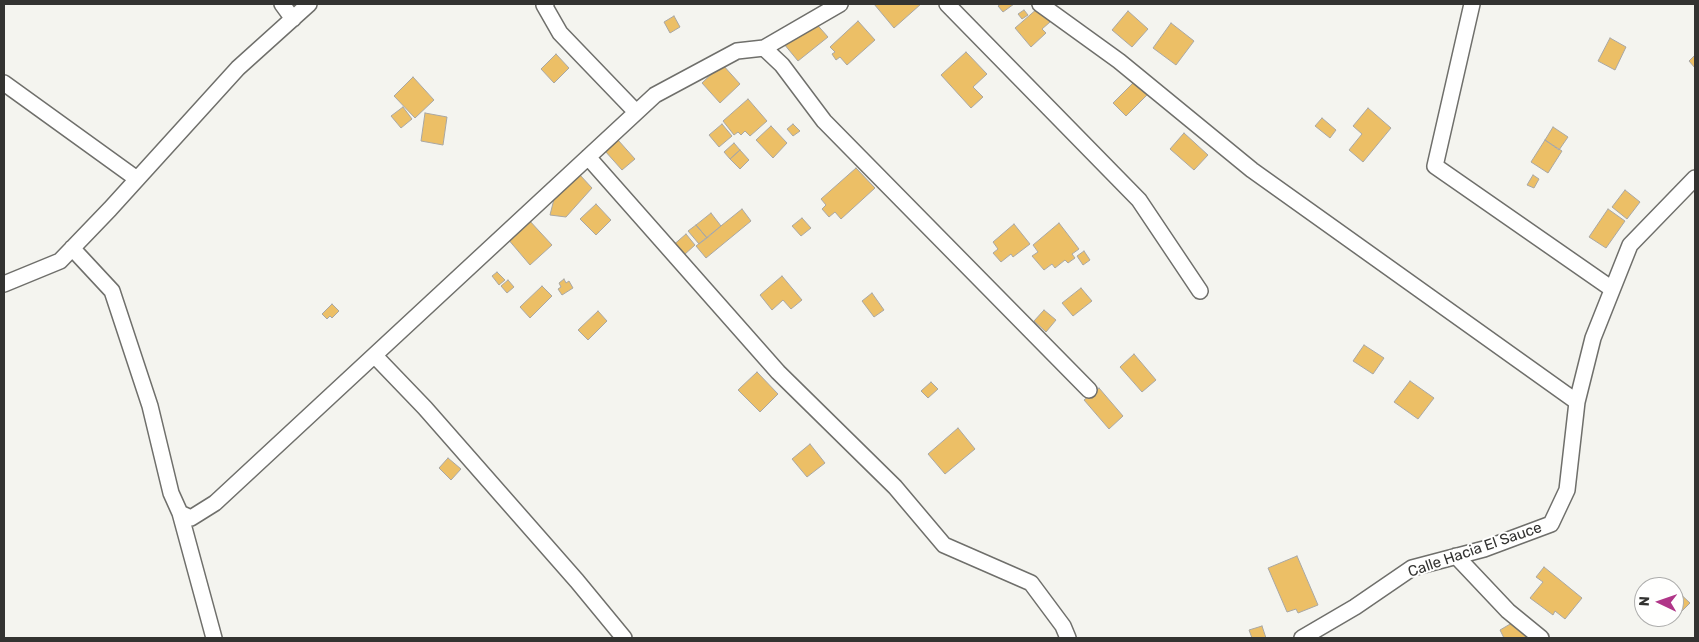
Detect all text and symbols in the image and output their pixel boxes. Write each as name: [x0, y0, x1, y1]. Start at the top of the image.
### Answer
street label: Calle Hacia El Sauce: [1406, 519, 1544, 581]
north arrow: [1634, 577, 1684, 627]
text: N: [1636, 596, 1653, 607]

